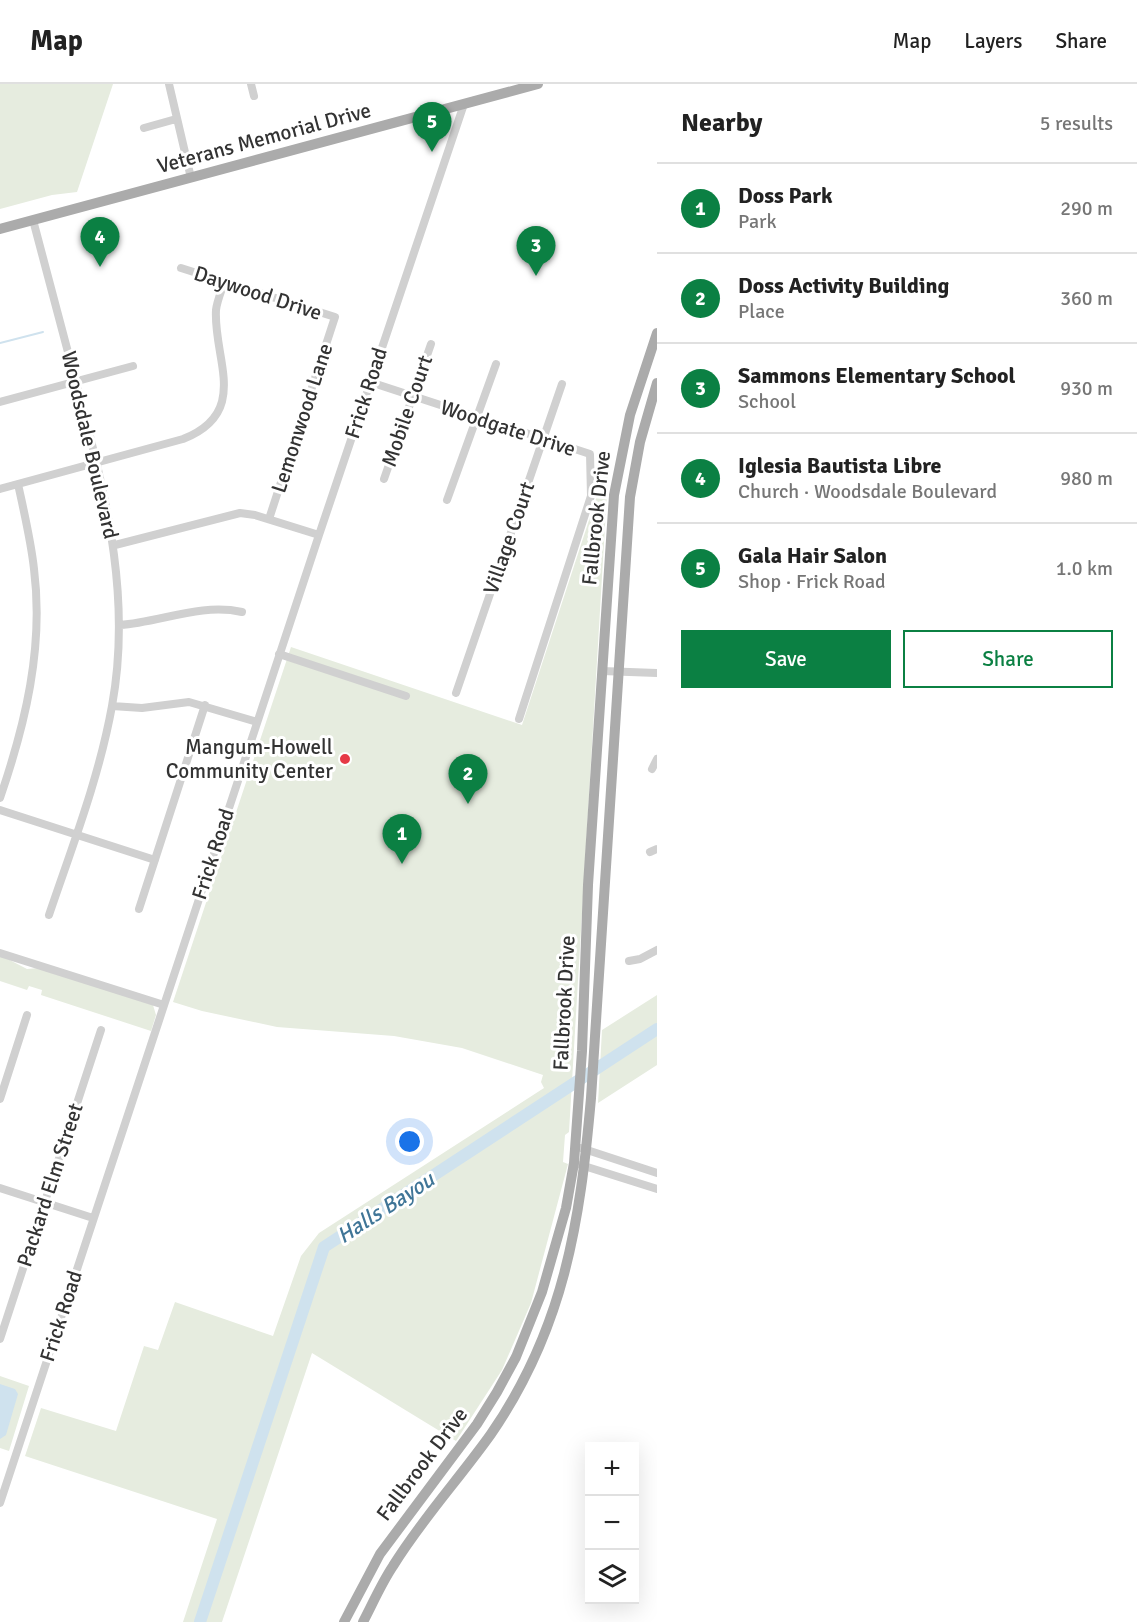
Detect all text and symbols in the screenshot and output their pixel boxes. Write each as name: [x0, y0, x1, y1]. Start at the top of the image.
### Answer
text: Map: [30, 24, 83, 58]
text: Map: [893, 28, 931, 54]
text: Layers: [964, 28, 1022, 54]
text: Share: [1055, 28, 1107, 54]
street label: Veterans Memorial Drive: [154, 97, 374, 179]
pin: 5: [412, 103, 452, 152]
text: Nearby: [681, 107, 762, 139]
text: 5 results: [1040, 111, 1113, 136]
text: Doss Park: [738, 182, 833, 209]
text: 1: [695, 196, 706, 221]
text: 290 m: [1060, 196, 1113, 221]
text: Park: [738, 209, 776, 234]
pin: 4: [80, 218, 120, 267]
pin: 3: [516, 226, 556, 276]
street label: Daywood Drive: [191, 260, 325, 326]
text: Doss Activity Building: [738, 272, 949, 299]
text: 2: [695, 286, 706, 311]
text: 360 m: [1060, 286, 1113, 311]
text: Place: [738, 299, 785, 324]
street label: Lemonwood Lane: [266, 340, 338, 496]
street label: Frick Road: [339, 344, 393, 442]
street label: Woodsdale Boulevard: [56, 348, 124, 542]
street label: Mobile Court: [376, 352, 438, 470]
text: Sammons Elementary School: [738, 362, 1015, 389]
text: 3: [695, 376, 706, 401]
text: 930 m: [1060, 376, 1113, 401]
text: School: [738, 389, 796, 414]
street label: Woodgate Drive: [437, 394, 579, 462]
street label: Fallbrook Drive: [576, 449, 616, 587]
text: Iglesia Bautista Libre: [738, 452, 942, 479]
text: 4: [695, 466, 706, 491]
text: 980 m: [1060, 466, 1113, 491]
street label: Village Court: [478, 478, 540, 598]
text: Church · Woodsdale Boulevard: [738, 479, 997, 504]
text: Gala Hair Salon: [738, 542, 887, 569]
text: 5: [695, 556, 706, 581]
text: 1.0 km: [1056, 556, 1113, 581]
text: Shop · Frick Road: [738, 569, 886, 594]
button: Save: [681, 630, 891, 688]
button: Share: [903, 630, 1113, 688]
place label: Mangum-Howell Community Center: [166, 734, 333, 784]
marker: Mangum-Howell Community Center: [338, 752, 352, 766]
pin: 2: [448, 754, 488, 804]
street label: Frick Road: [186, 805, 240, 903]
pin: 1: [382, 814, 422, 864]
street label: Fallbrook Drive: [547, 935, 581, 1071]
street label: Packard Elm Street: [11, 1100, 89, 1270]
your location: [395, 1127, 424, 1156]
water label: Halls Bayou: [331, 1165, 441, 1249]
street label: Frick Road: [34, 1267, 88, 1365]
street label: Fallbrook Drive: [371, 1402, 473, 1526]
map controls: [585, 1442, 639, 1604]
button: +: [585, 1442, 639, 1496]
button: −: [585, 1496, 639, 1550]
button: layers: [585, 1550, 639, 1604]

